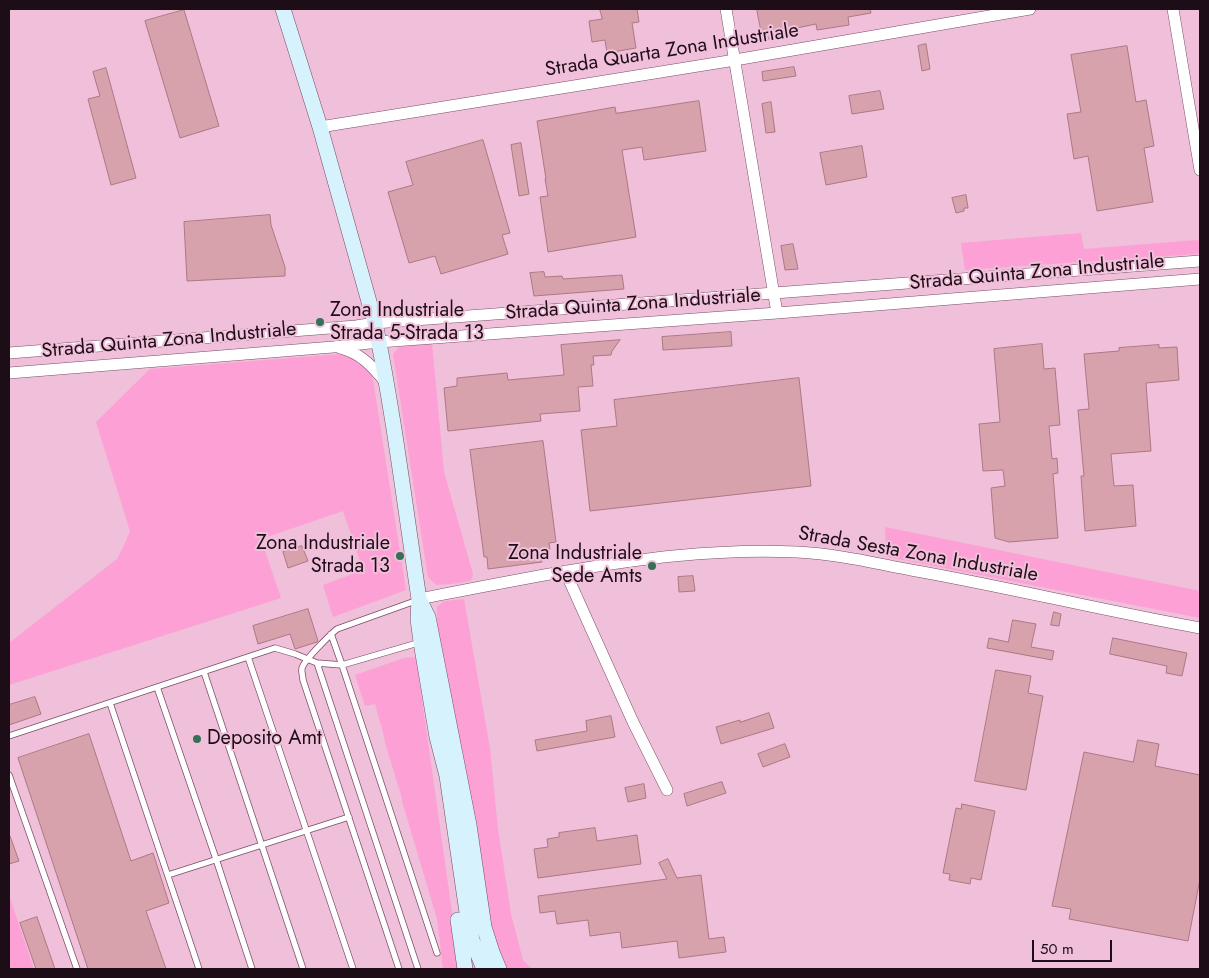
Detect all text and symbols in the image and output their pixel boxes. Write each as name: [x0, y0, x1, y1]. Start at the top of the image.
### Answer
street label: Strada Quarta Zona Industriale: [543, 19, 801, 83]
street label: Strada Quinta Zona Industriale: [909, 250, 1165, 296]
street label: Strada Quinta Zona Industriale: [505, 284, 761, 326]
place label: Zona Industriale Strada 5-Strada 13: [330, 299, 484, 346]
marker: Zona Industriale Strada 5-Strada 13: [314, 316, 326, 328]
street label: Strada Quinta Zona Industriale: [41, 318, 297, 364]
street label: Strada Sesta Zona Industriale: [796, 522, 1040, 588]
place label: Zona Industriale Strada 13: [256, 532, 390, 579]
place label: Zona Industriale Sede Amts: [508, 542, 642, 589]
marker: Zona Industriale Strada 13: [394, 550, 406, 562]
marker: Zona Industriale Sede Amts: [646, 560, 658, 572]
place label: Deposito Amt: [207, 727, 322, 751]
marker: Deposito Amt: [191, 733, 203, 745]
scale bar: [1034, 930, 1114, 962]
text: 50 m: [1040, 938, 1074, 960]

